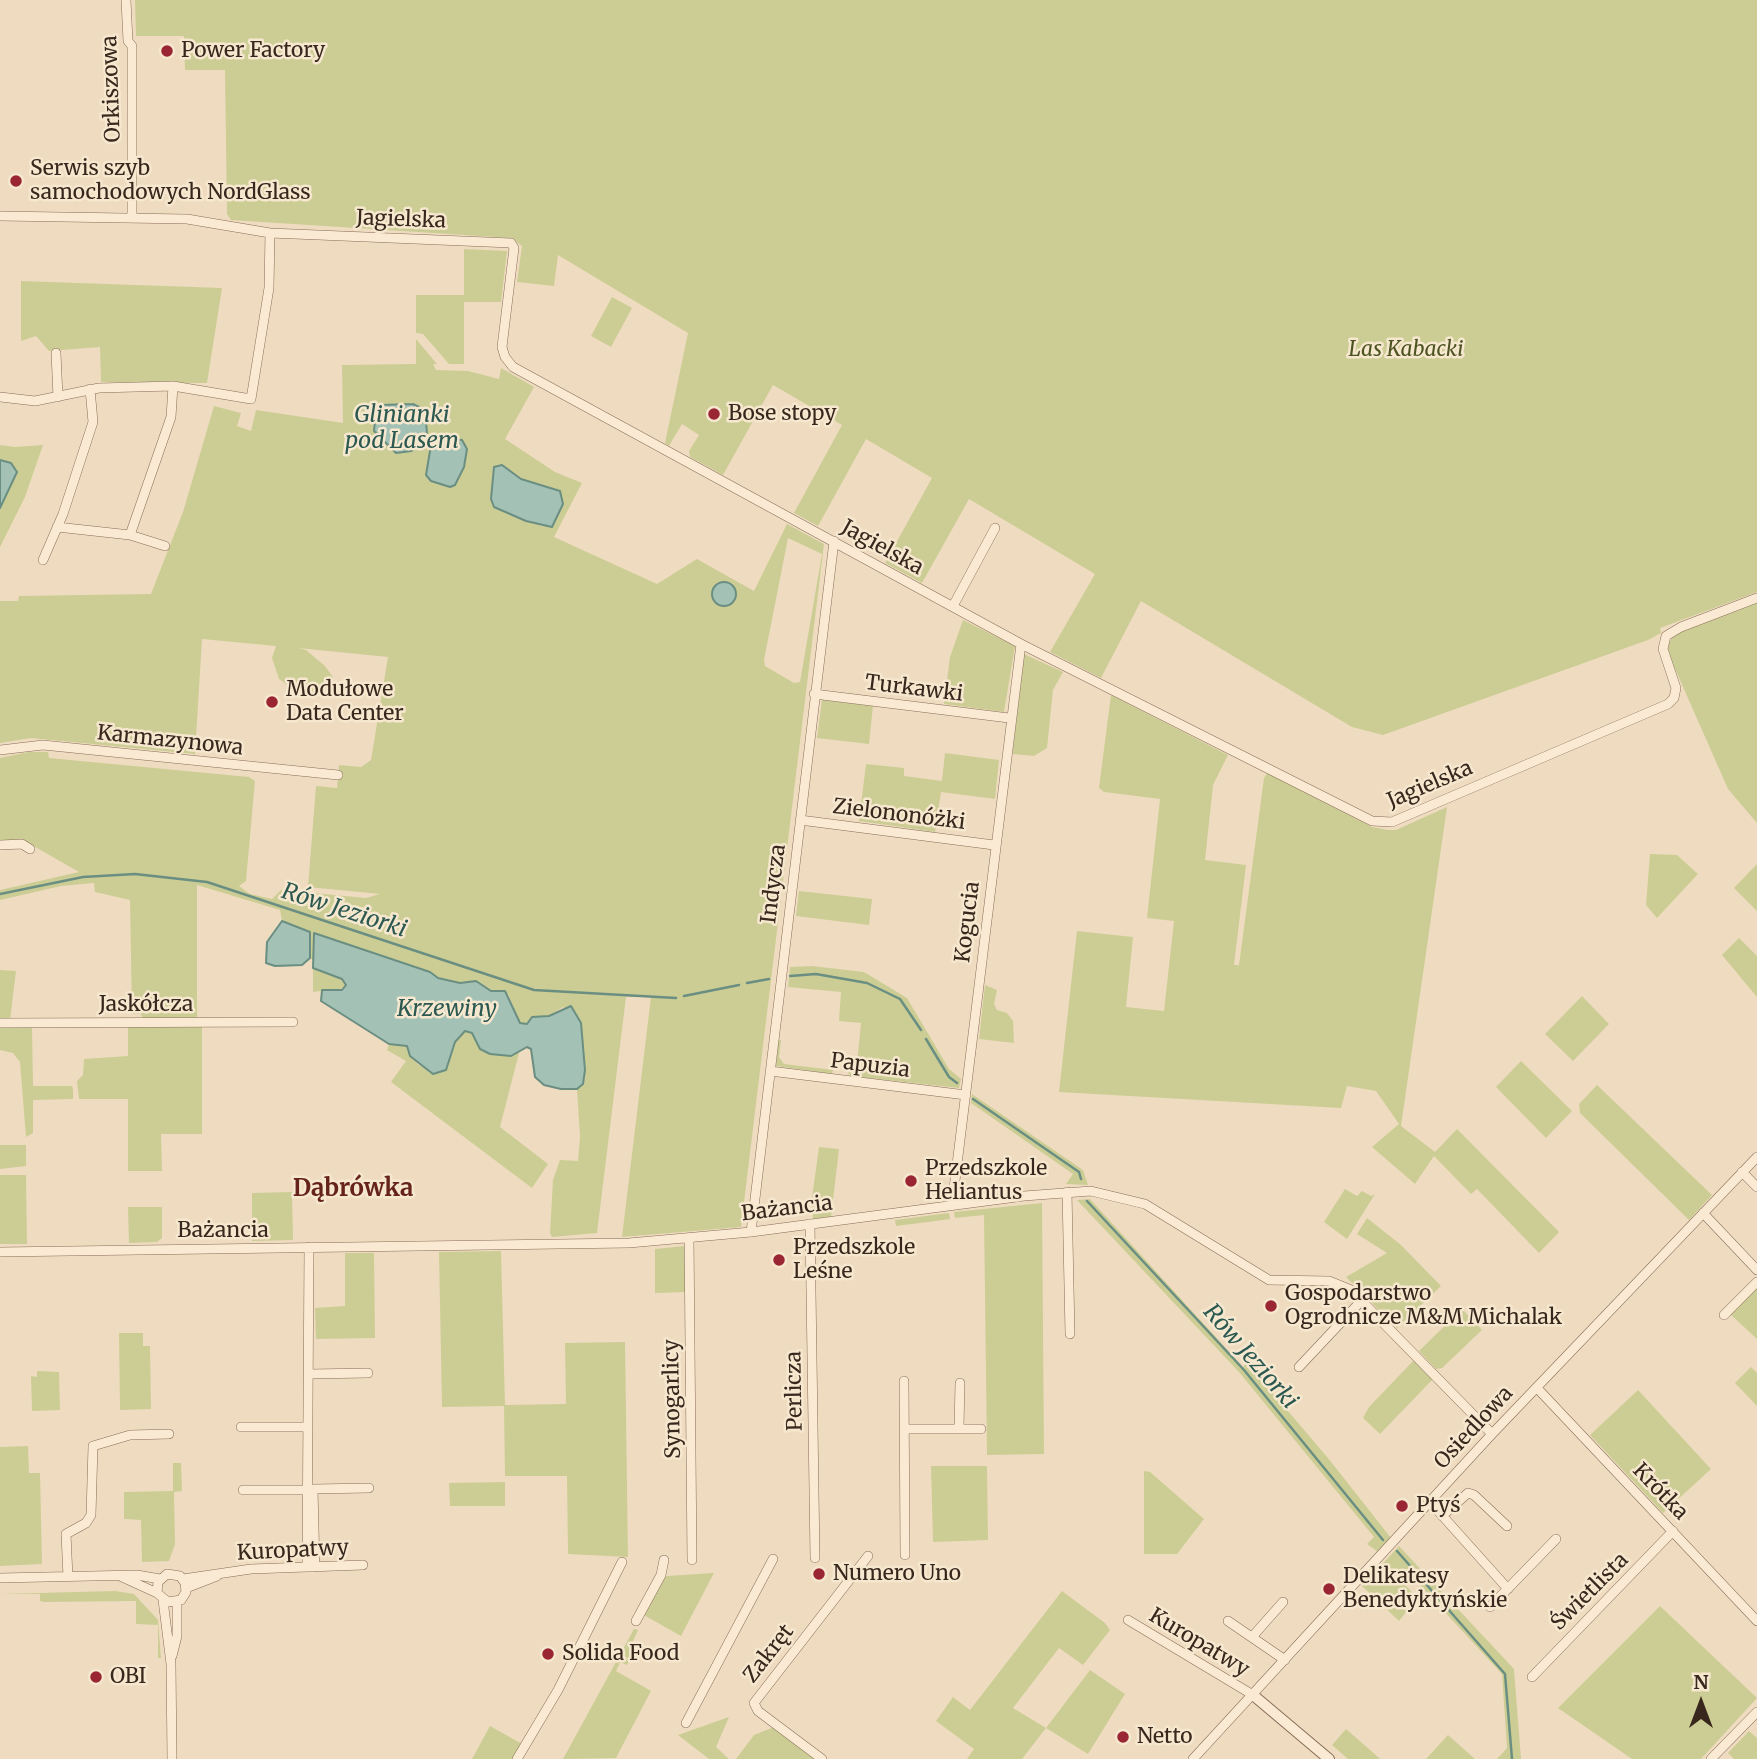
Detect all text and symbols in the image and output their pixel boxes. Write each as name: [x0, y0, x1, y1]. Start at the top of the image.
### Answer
street label: Orkiszowa: [98, 35, 126, 143]
place label: Power Factory: [181, 38, 325, 64]
marker: Power Factory: [159, 43, 175, 59]
place label: Serwis szyb samochodowych NordGlass: [30, 156, 311, 206]
marker: Serwis szyb samochodowych NordGlass: [8, 173, 24, 189]
street label: Jagielska: [356, 206, 446, 234]
park label: Las Kabacki: [1348, 337, 1464, 363]
water label: Glinianki pod Lasem: [345, 401, 459, 455]
place label: Bose stopy: [728, 401, 837, 427]
marker: Bose stopy: [706, 406, 722, 422]
street label: Jagielska: [837, 515, 927, 581]
street label: Turkawki: [863, 670, 965, 708]
place label: Modułowe Data Center: [286, 677, 404, 727]
marker: Modułowe Data Center: [264, 694, 280, 710]
street label: Karmazynowa: [96, 721, 244, 761]
street label: Jagielska: [1384, 756, 1476, 814]
street label: Zielononóżki: [831, 794, 967, 836]
street label: Indycza: [757, 843, 791, 925]
water label: Rów Jeziorki: [278, 878, 410, 944]
street label: Kogucia: [951, 880, 985, 964]
street label: Jaskółcza: [99, 992, 193, 1018]
water label: Krzewiny: [397, 995, 497, 1023]
street label: Papuzia: [829, 1049, 911, 1083]
place label: Przedszkole Heliantus: [925, 1156, 1047, 1206]
marker: Przedszkole Heliantus: [903, 1173, 919, 1189]
district label: Dąbrówka: [293, 1175, 413, 1203]
street label: Bażancia: [740, 1191, 834, 1227]
street label: Bażancia: [177, 1218, 269, 1244]
place label: Przedszkole Leśne: [793, 1235, 915, 1285]
marker: Przedszkole Leśne: [771, 1252, 787, 1268]
place label: Gospodarstwo Ogrodnicze M&M Michalak: [1285, 1281, 1562, 1331]
marker: Gospodarstwo Ogrodnicze M&M Michalak: [1263, 1298, 1279, 1314]
water label: Rów Jeziorki: [1197, 1299, 1303, 1415]
street label: Synogarlicy: [659, 1339, 687, 1459]
street label: Perlicza: [782, 1351, 808, 1431]
street label: Osiedlowa: [1429, 1381, 1519, 1475]
street label: Krótka: [1627, 1458, 1693, 1526]
place label: Ptyś: [1416, 1493, 1460, 1519]
marker: Ptyś: [1394, 1498, 1410, 1514]
street label: Kuropatwy: [236, 1535, 350, 1567]
street label: Świetlista: [1546, 1548, 1634, 1636]
place label: Numero Uno: [833, 1561, 961, 1587]
place label: Delikatesy Benedyktyńskie: [1343, 1564, 1507, 1614]
marker: Numero Uno: [811, 1566, 827, 1582]
marker: Delikatesy Benedyktyńskie: [1321, 1581, 1337, 1597]
street label: Kuropatwy: [1144, 1603, 1254, 1683]
street label: Zakręt: [739, 1620, 799, 1688]
place label: Solida Food: [562, 1641, 679, 1667]
marker: Solida Food: [540, 1646, 556, 1662]
place label: OBI: [110, 1664, 146, 1690]
north arrow: [1666, 1668, 1736, 1738]
marker: OBI: [88, 1669, 104, 1685]
text: N: [1693, 1670, 1709, 1694]
place label: Netto: [1137, 1724, 1192, 1750]
marker: Netto: [1115, 1729, 1131, 1745]

